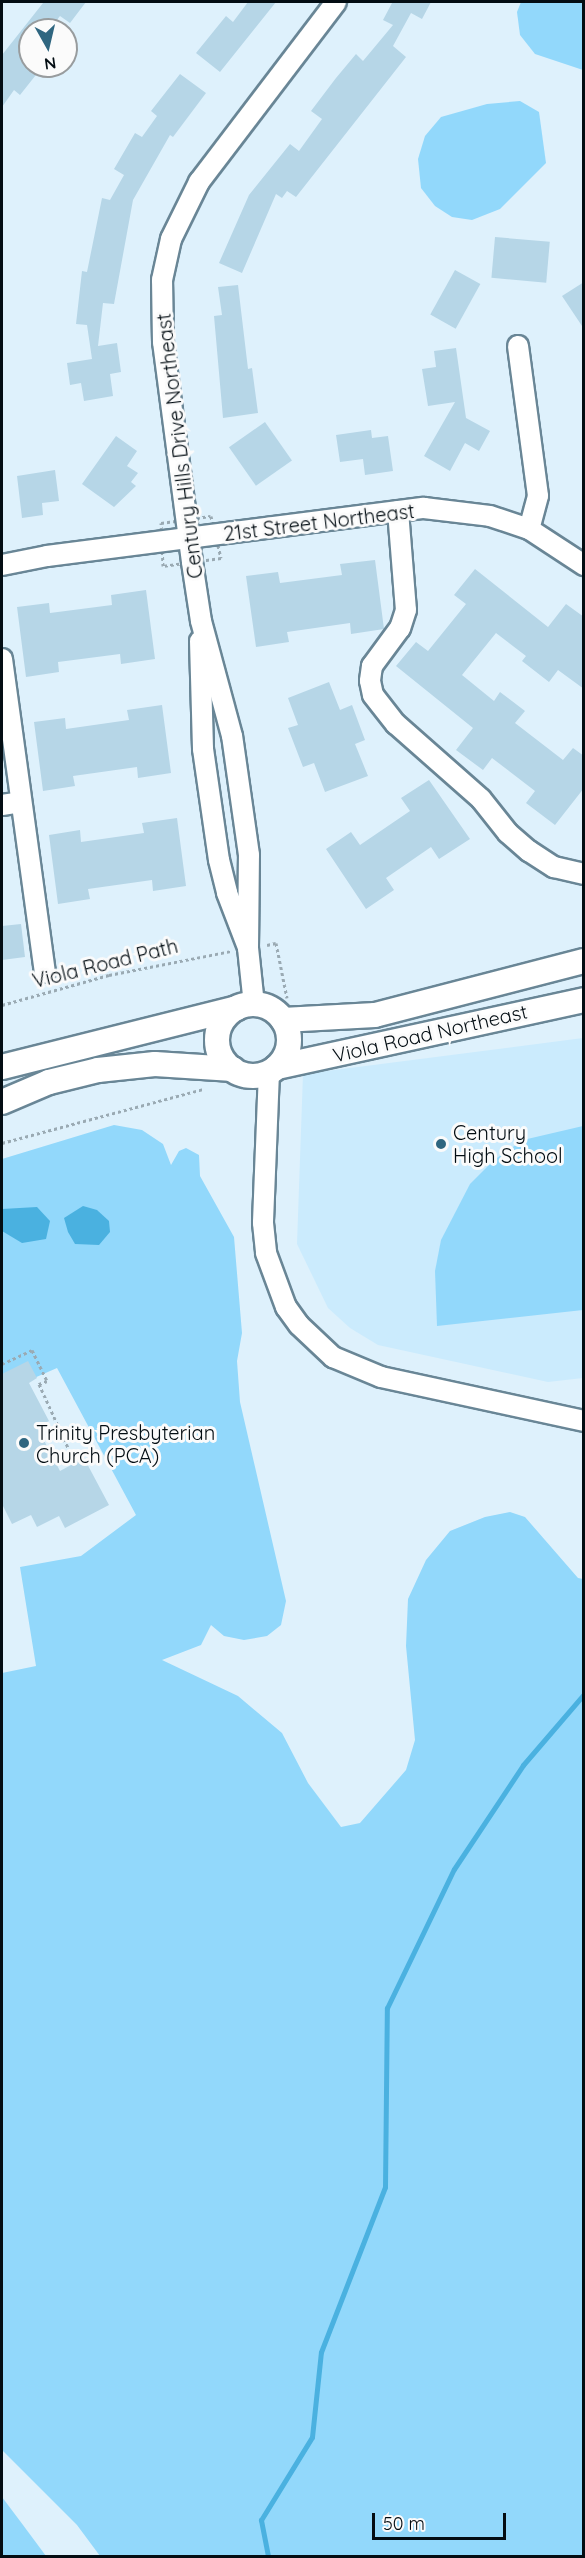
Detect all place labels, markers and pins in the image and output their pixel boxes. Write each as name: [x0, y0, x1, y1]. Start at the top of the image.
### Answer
place label: Century High School: [453, 1120, 563, 1167]
marker: Century High School: [434, 1137, 448, 1151]
place label: Trinity Presbyterian Church (PCA): [36, 1420, 215, 1467]
marker: Trinity Presbyterian Church (PCA): [17, 1436, 31, 1450]

